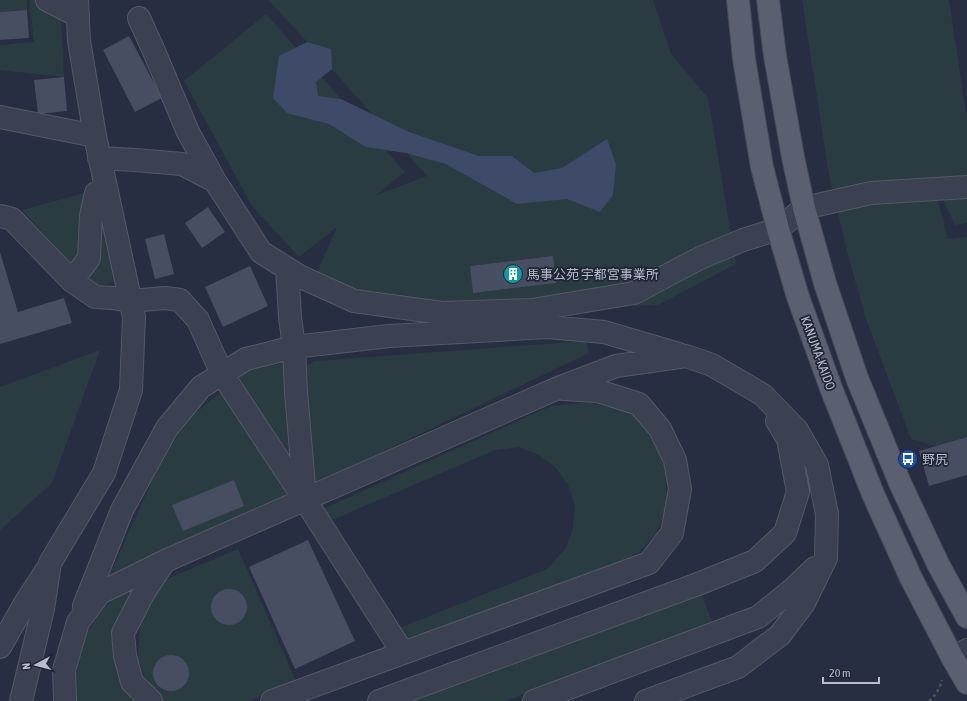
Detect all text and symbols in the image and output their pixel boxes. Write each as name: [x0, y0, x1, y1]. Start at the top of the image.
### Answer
building icon: 馬事公苑 宇都宮事業所: [502, 263, 524, 285]
place label: 馬事公苑 宇都宮事業所: [527, 267, 659, 282]
street label: KANUMA-KAIDO: [798, 314, 838, 392]
bus stop icon: 野尻: [897, 448, 919, 470]
place label: 野尻: [922, 452, 948, 467]
north arrow: [16, 645, 56, 685]
scale bar: [823, 659, 879, 685]
text: N: [20, 662, 32, 670]
text: 20 m: [829, 666, 851, 680]

